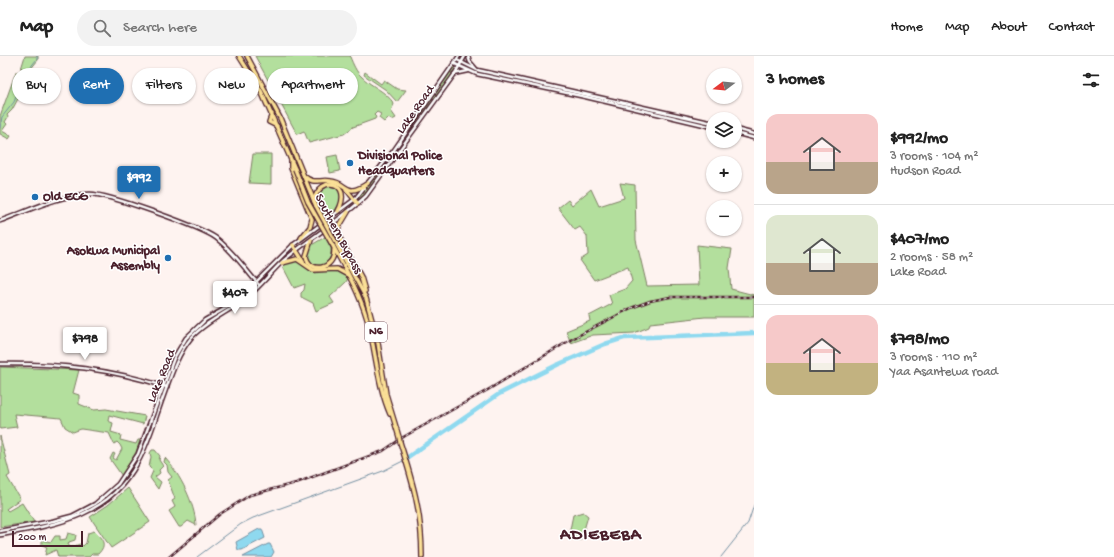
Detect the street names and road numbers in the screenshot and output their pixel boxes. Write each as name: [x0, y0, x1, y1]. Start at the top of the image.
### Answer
street label: Lake Road: [394, 82, 439, 137]
street label: Southern Bypass: [311, 192, 366, 277]
road number: N6: [365, 322, 387, 342]
street label: Lake Road: [145, 346, 180, 405]

